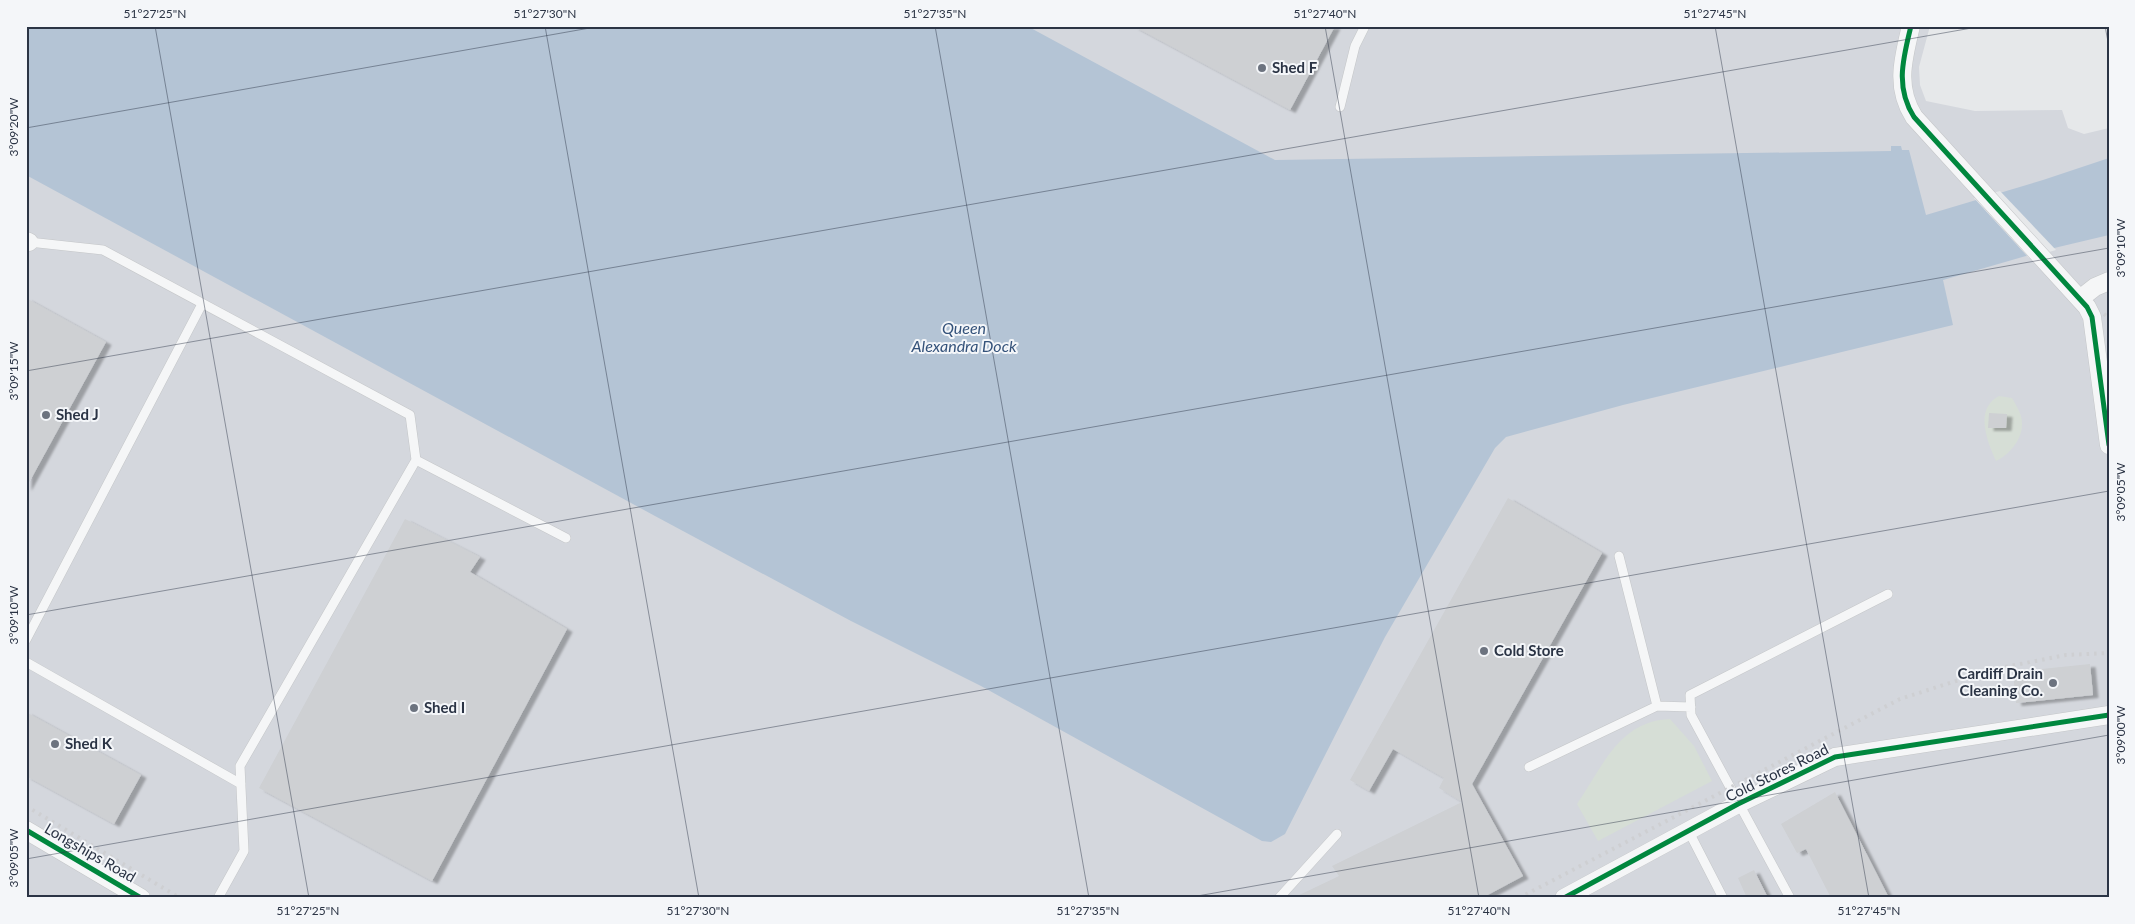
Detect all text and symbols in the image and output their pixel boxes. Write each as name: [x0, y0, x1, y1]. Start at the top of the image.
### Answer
text: 51°27'25"N: [124, 6, 186, 21]
text: 51°27'30"N: [514, 6, 576, 21]
text: 51°27'35"N: [904, 6, 966, 21]
text: 51°27'40"N: [1294, 6, 1356, 21]
text: 51°27'45"N: [1684, 6, 1746, 21]
place label: Shed F: [1272, 58, 1318, 76]
marker: Shed F: [1256, 62, 1268, 74]
text: 3°09'20"W: [6, 97, 21, 157]
text: 3°09'10"W: [2113, 218, 2128, 278]
water label: Queen Alexandra Dock: [911, 318, 1017, 355]
text: 3°09'15"W: [6, 341, 21, 401]
place label: Shed J: [56, 405, 99, 423]
marker: Shed J: [40, 409, 52, 421]
text: 3°09'05"W: [2113, 462, 2128, 522]
text: 3°09'10"W: [6, 585, 21, 645]
place label: Cold Store: [1494, 641, 1564, 659]
marker: Cold Store: [1478, 645, 1490, 657]
place label: Cardiff Drain Cleaning Co.: [1958, 664, 2043, 699]
marker: Cardiff Drain Cleaning Co.: [2047, 677, 2059, 689]
place label: Shed I: [424, 698, 465, 716]
marker: Shed I: [408, 702, 420, 714]
text: 3°09'00"W: [2113, 705, 2128, 765]
place label: Shed K: [65, 734, 113, 752]
marker: Shed K: [49, 738, 61, 750]
street label: Cold Stores Road: [1722, 739, 1831, 805]
street label: Longships Road: [42, 819, 139, 886]
text: 3°09'05"W: [6, 828, 21, 888]
text: 51°27'25"N: [277, 903, 339, 918]
text: 51°27'30"N: [667, 903, 729, 918]
text: 51°27'35"N: [1057, 903, 1119, 918]
text: 51°27'40"N: [1448, 903, 1510, 918]
text: 51°27'45"N: [1838, 903, 1900, 918]

